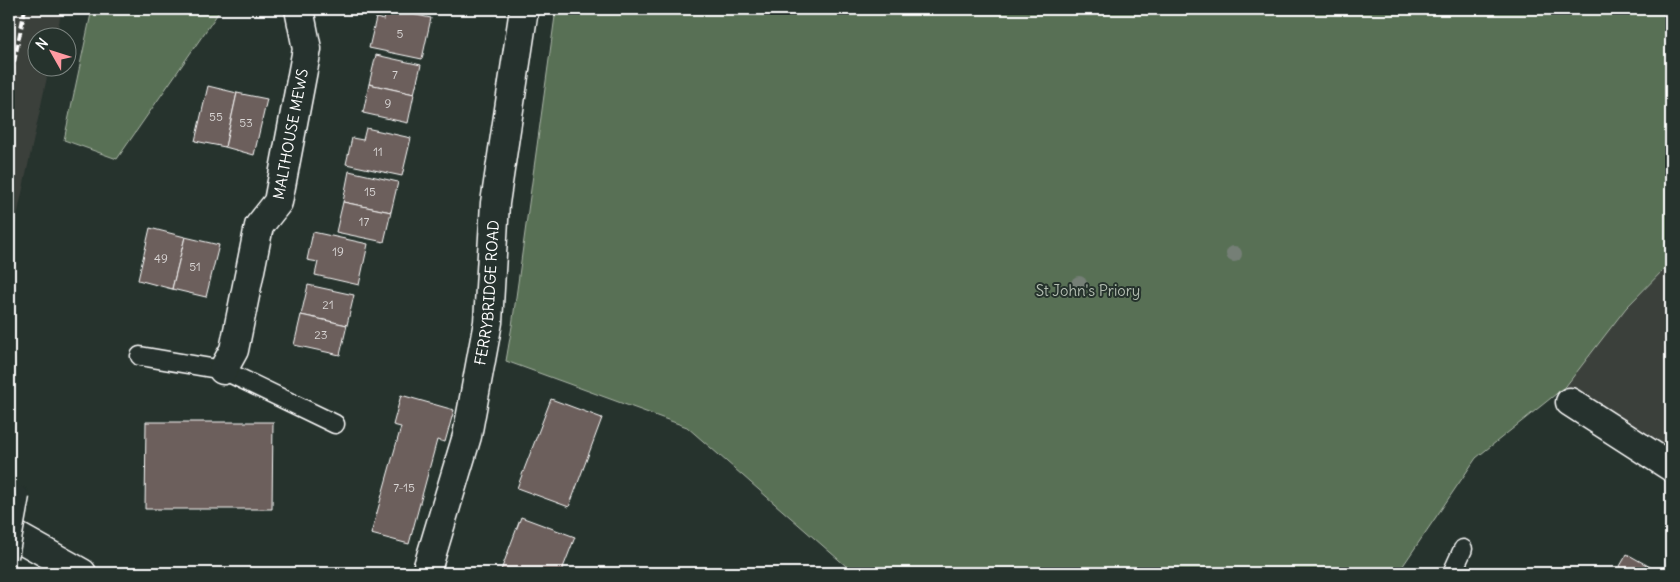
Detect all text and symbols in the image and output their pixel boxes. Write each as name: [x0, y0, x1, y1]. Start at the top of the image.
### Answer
house number: 5: [397, 26, 404, 41]
north arrow: [28, 28, 78, 78]
text: N: [32, 34, 52, 53]
street label: MALTHOUSE MEWS: [269, 67, 312, 201]
house number: 7: [392, 67, 398, 82]
house number: 9: [385, 96, 392, 111]
house number: 55: [209, 109, 223, 124]
house number: 53: [239, 115, 253, 130]
house number: 11: [373, 144, 383, 159]
house number: 15: [364, 184, 376, 199]
house number: 17: [359, 214, 369, 229]
street label: FERRYBRIDGE ROAD: [470, 220, 503, 367]
house number: 19: [332, 244, 344, 259]
house number: 49: [154, 251, 168, 266]
house number: 51: [189, 259, 201, 274]
park label: St John's Priory: [1036, 281, 1140, 300]
house number: 21: [322, 297, 334, 312]
house number: 23: [314, 327, 328, 342]
house number: 7-15: [393, 480, 415, 495]

